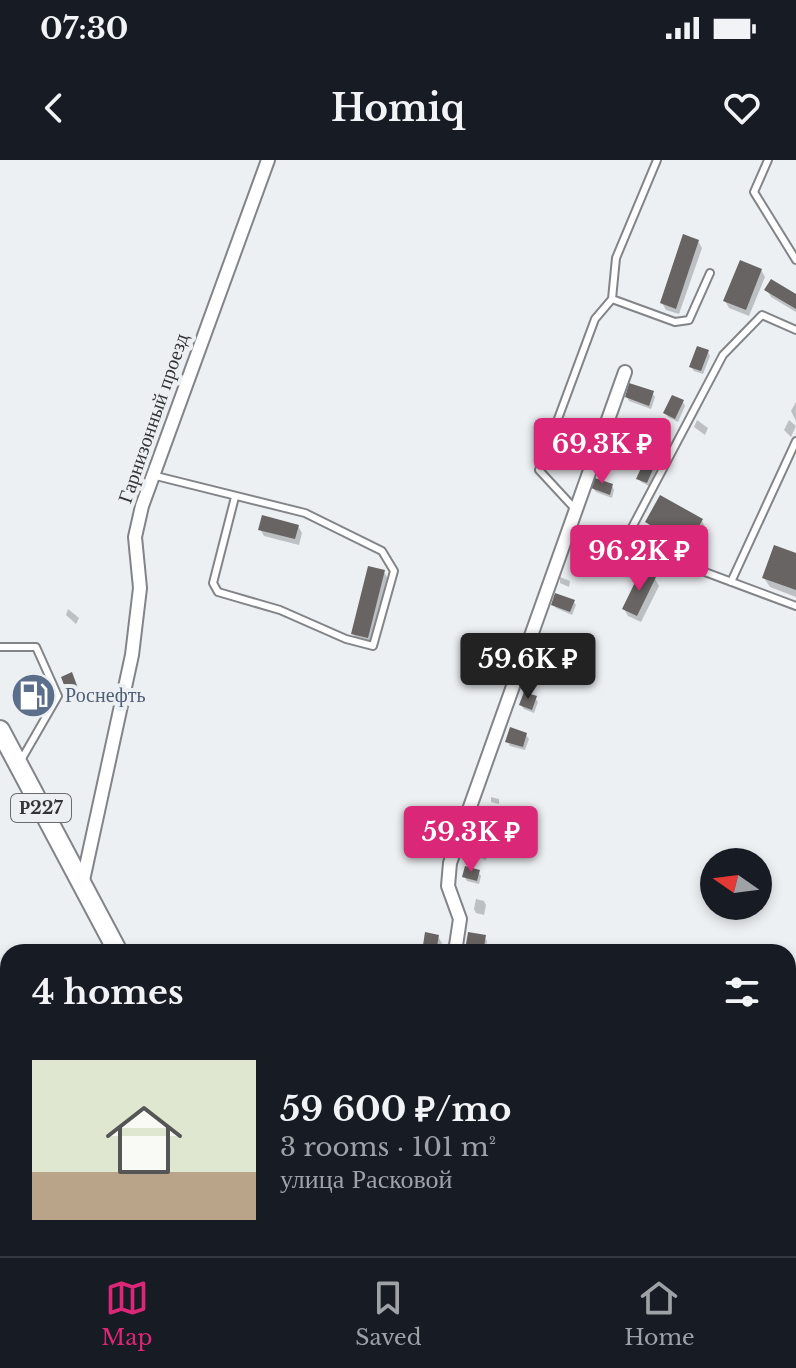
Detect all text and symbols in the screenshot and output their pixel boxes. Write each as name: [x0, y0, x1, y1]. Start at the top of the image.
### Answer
text: 07:30: [40, 10, 128, 47]
icon: back: [32, 86, 76, 130]
text: Homiq: [331, 86, 465, 131]
icon: heart: [720, 86, 764, 130]
street label: Гарнизонный проезд: [113, 330, 193, 506]
pin: 69.3K ₽: [528, 418, 676, 486]
text: 69.3K ₽: [552, 428, 652, 460]
pin: 96.2K ₽: [565, 525, 713, 593]
text: 96.2K ₽: [588, 535, 690, 567]
pin: 59.6K ₽: [454, 633, 602, 701]
text: 59.6K ₽: [478, 643, 578, 675]
fuel station icon: Роснефть: [10, 671, 58, 719]
place label: Роснефть: [65, 683, 146, 707]
road number: Р227: [11, 794, 71, 822]
pin: 59.3K ₽: [397, 806, 545, 874]
text: 59.3K ₽: [422, 816, 520, 848]
north arrow: [700, 848, 772, 920]
map controls: [700, 848, 772, 920]
icon: filters: [720, 970, 764, 1014]
text: 4 homes: [32, 971, 184, 1013]
text: 59 600 ₽/mo: [280, 1088, 512, 1130]
icon: home: [96, 1092, 192, 1188]
text: 3 rooms · 101 m²: [280, 1131, 496, 1163]
text: улица Расковой: [280, 1163, 453, 1195]
tab: Map: [101, 1276, 152, 1351]
tab: Saved: [355, 1276, 422, 1351]
tab: Home: [624, 1276, 695, 1351]

